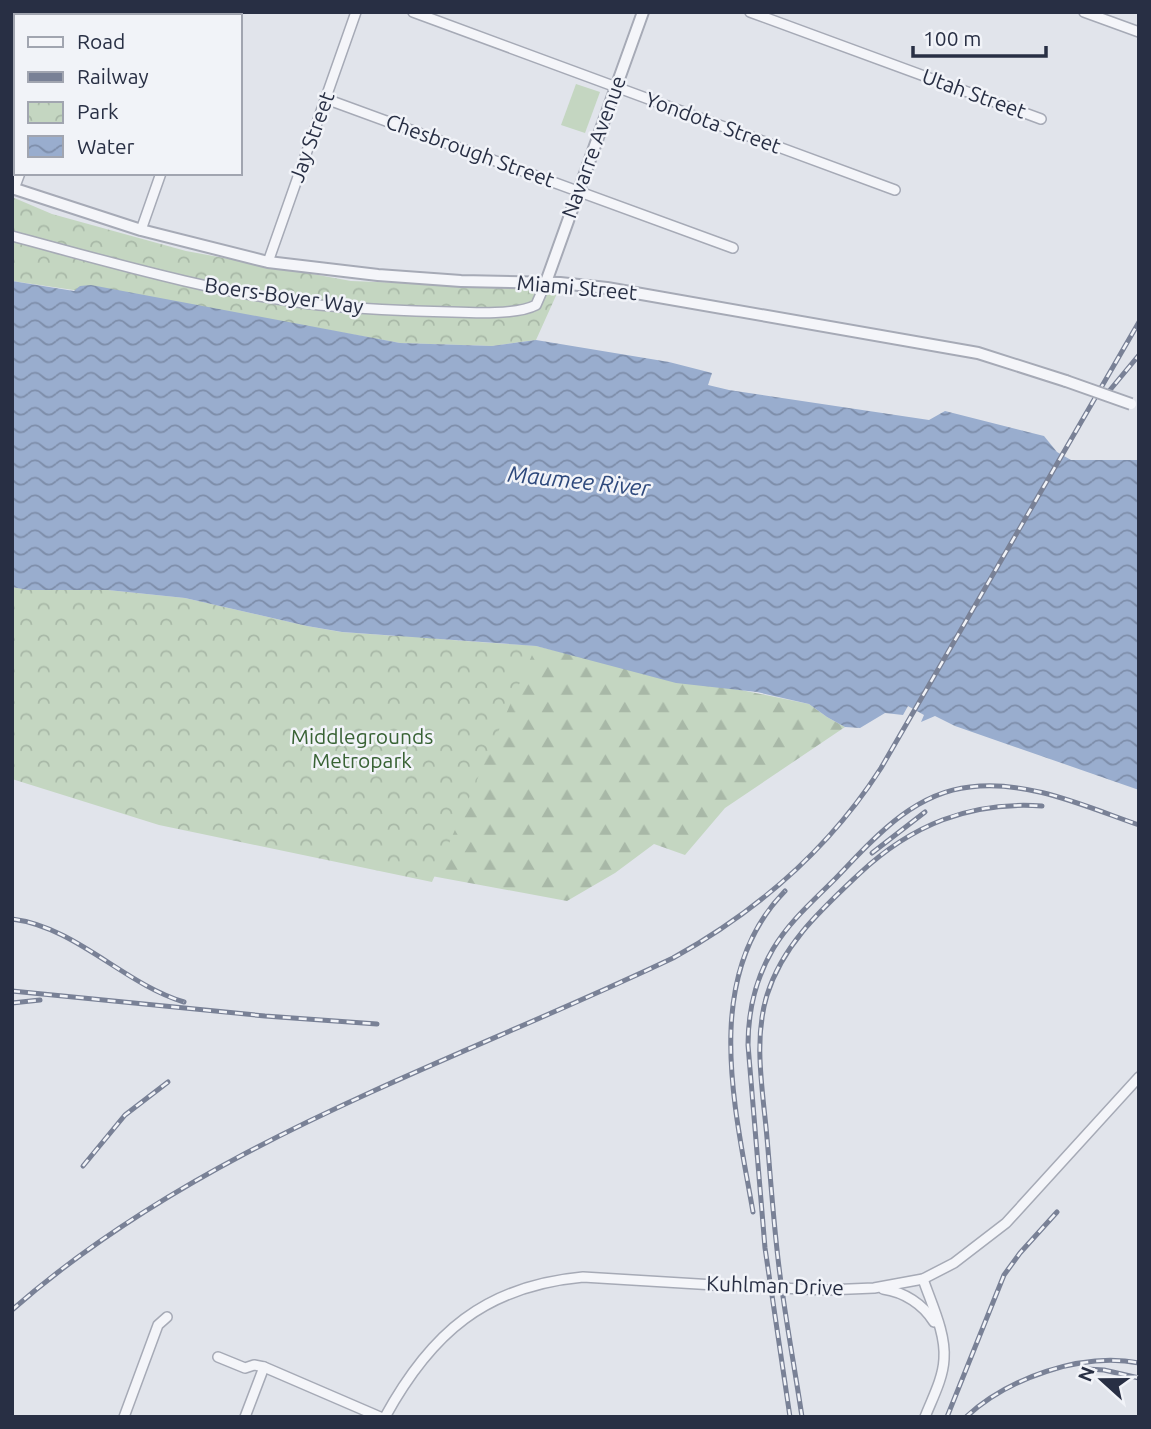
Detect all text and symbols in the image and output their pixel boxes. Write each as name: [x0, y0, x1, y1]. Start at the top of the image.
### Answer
legend: [14, 14, 242, 175]
scale bar: [913, 14, 1046, 58]
text: 100 m: [923, 26, 981, 50]
text: Road: [77, 29, 125, 53]
street label: Utah Street: [919, 63, 1030, 123]
text: Railway: [77, 64, 149, 88]
street label: Navarre Avenue: [556, 72, 630, 221]
street label: Yondota Street: [642, 86, 784, 158]
street label: Jay Street: [284, 88, 339, 185]
text: Park: [77, 99, 119, 123]
street label: Chesbrough Street: [383, 108, 558, 192]
text: Water: [77, 134, 135, 158]
street label: Miami Street: [516, 270, 638, 304]
street label: Boers-Boyer Way: [203, 272, 365, 318]
water label: Maumee River: [507, 461, 653, 501]
park label: Middlegrounds Metropark: [291, 724, 433, 772]
street label: Kuhlman Drive: [706, 1271, 844, 1299]
north arrow: [1067, 1345, 1137, 1415]
text: N: [1073, 1363, 1099, 1384]

